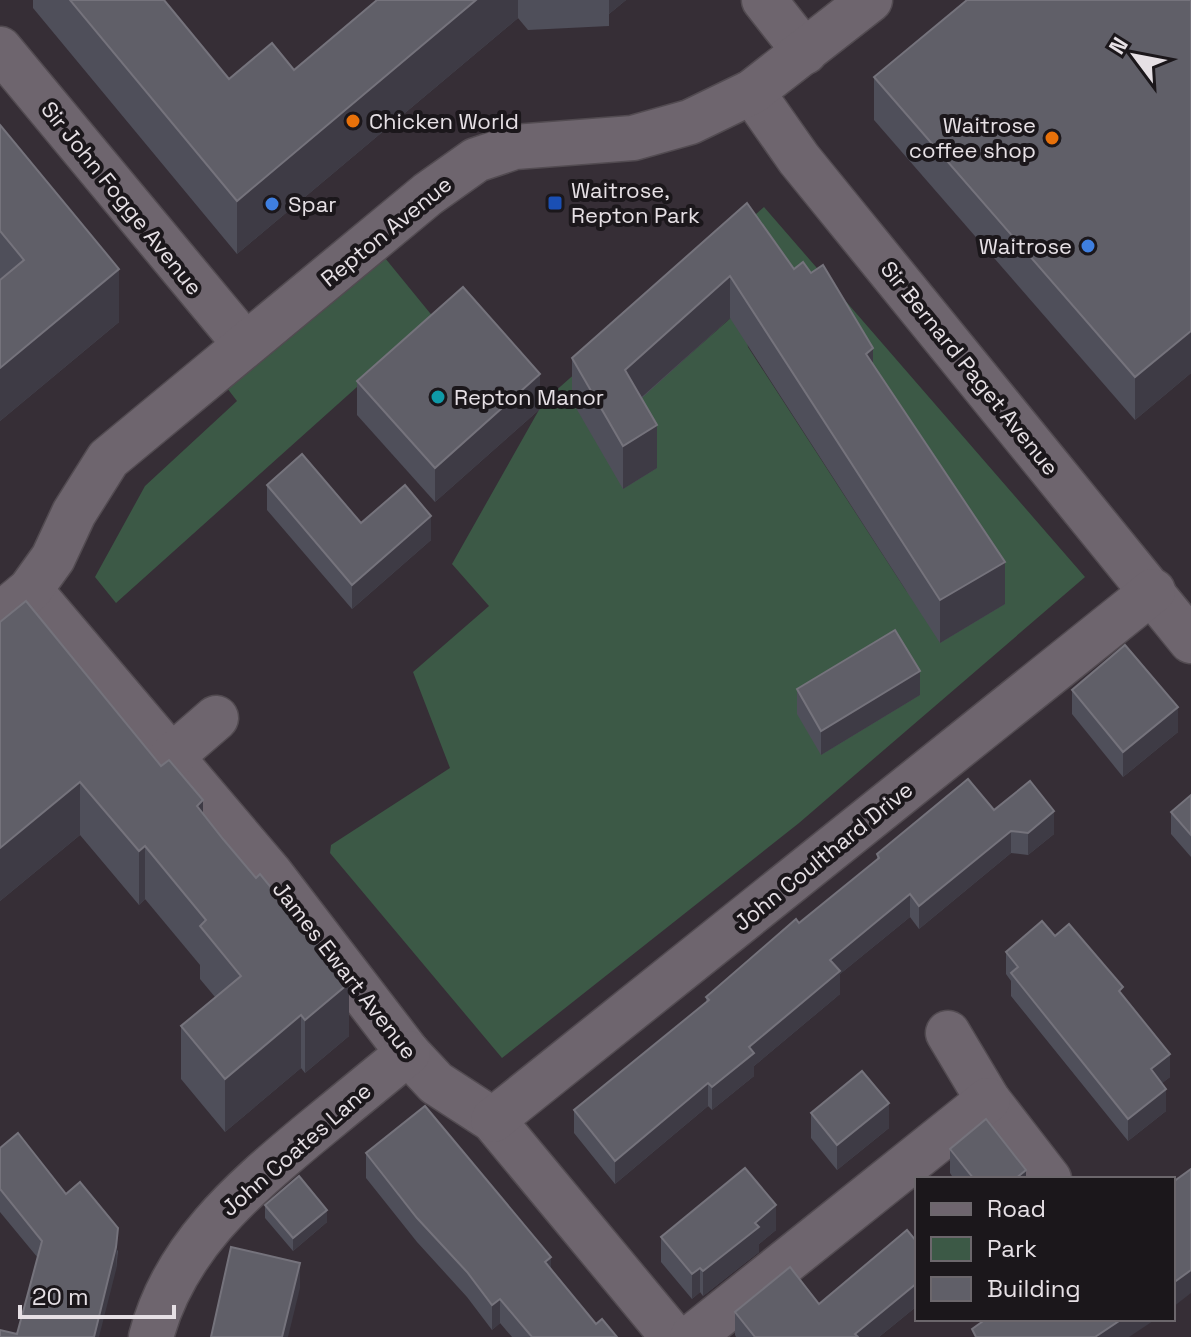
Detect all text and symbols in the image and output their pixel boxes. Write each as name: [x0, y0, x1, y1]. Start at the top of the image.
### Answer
north arrow: [1095, 16, 1175, 96]
text: N: [1102, 32, 1134, 59]
street label: Sir John Fogge Avenue: [35, 95, 209, 301]
place label: Chicken World: [369, 107, 519, 135]
place label: Waitrose coffee shop: [909, 111, 1036, 164]
marker: Chicken World: [344, 112, 362, 130]
marker: Waitrose coffee shop: [1043, 129, 1061, 147]
street label: Repton Avenue: [315, 170, 457, 292]
place label: Waitrose, Repton Park: [571, 176, 700, 229]
place label: Spar: [288, 190, 337, 218]
marker: Waitrose, Repton Park: [546, 194, 564, 212]
marker: Spar: [263, 195, 281, 213]
place label: Waitrose: [979, 232, 1072, 260]
marker: Waitrose: [1079, 237, 1097, 255]
street label: Sir Bernard Paget Avenue: [875, 255, 1065, 481]
place label: Repton Manor: [454, 383, 604, 411]
marker: Repton Manor: [429, 388, 447, 406]
street label: John Coulthard Drive: [728, 775, 918, 937]
street label: James Ewart Avenue: [267, 875, 423, 1065]
street label: John Coates Lane: [215, 1076, 377, 1222]
legend: [915, 1177, 1175, 1321]
text: Road: [987, 1193, 1046, 1224]
text: Park: [987, 1233, 1037, 1264]
scale bar: [20, 1269, 174, 1319]
text: Building: [987, 1273, 1081, 1304]
text: 20 m: [32, 1281, 89, 1312]

